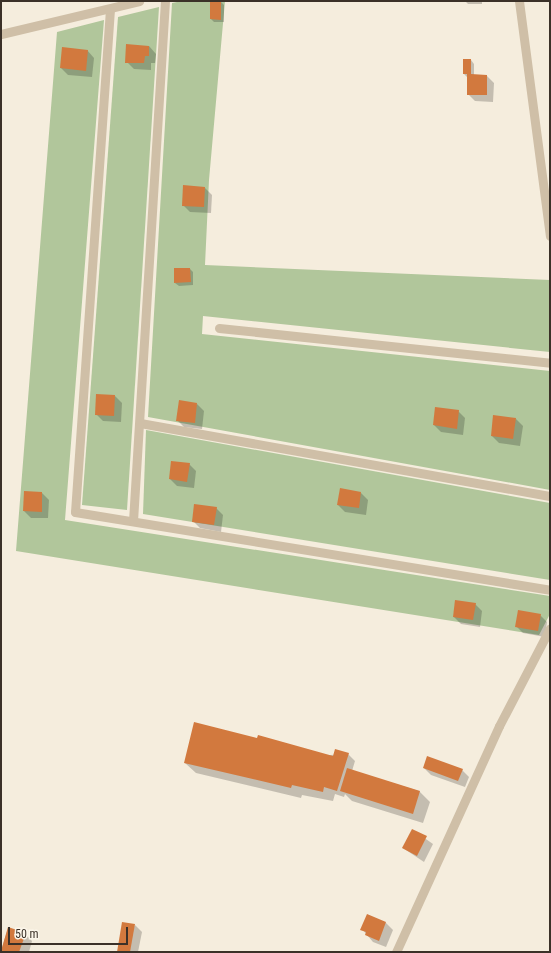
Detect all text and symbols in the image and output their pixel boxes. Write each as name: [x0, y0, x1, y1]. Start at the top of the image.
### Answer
scale bar: [10, 919, 130, 945]
text: 50 m: [15, 927, 39, 941]

